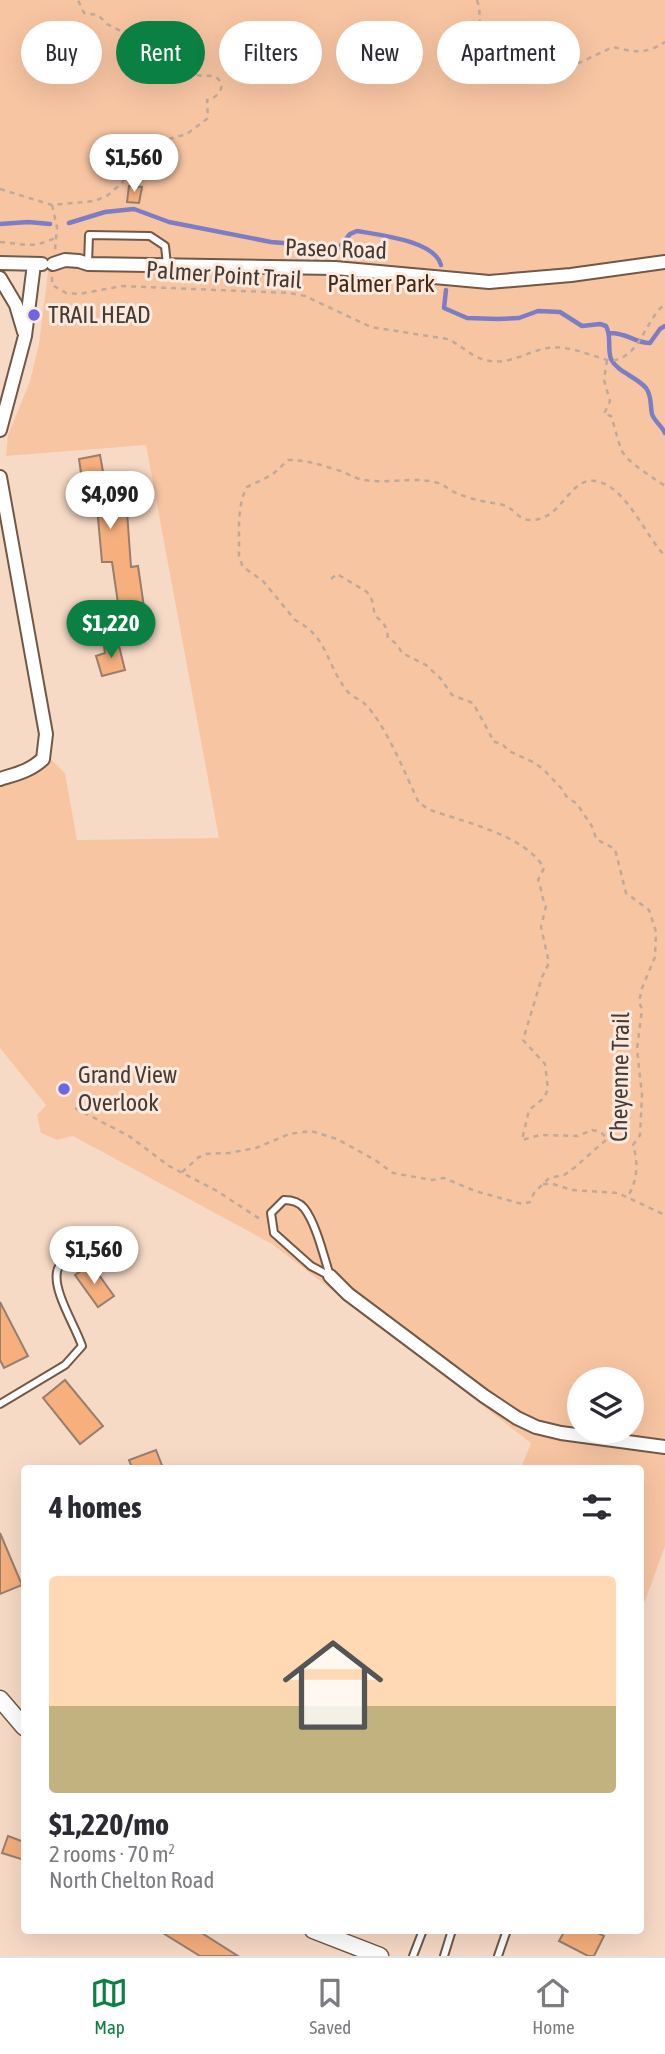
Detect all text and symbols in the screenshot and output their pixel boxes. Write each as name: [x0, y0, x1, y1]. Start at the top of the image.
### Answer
chip: Buy: [21, 21, 102, 84]
chip: Rent: [116, 21, 205, 84]
chip: Filters: [219, 21, 322, 84]
chip: New: [336, 21, 423, 84]
chip: Apartment: [437, 21, 580, 84]
pin: $1,560: [77, 134, 191, 194]
text: $1,560: [106, 144, 163, 170]
street label: Paseo Road: [285, 233, 387, 264]
street label: Palmer Point Trail: [145, 256, 304, 293]
park label: Palmer Park: [327, 270, 435, 297]
place label: TRAIL HEAD: [48, 301, 150, 328]
marker: TRAIL HEAD: [26, 307, 42, 323]
pin: $4,090: [53, 472, 167, 531]
text: $4,090: [82, 481, 139, 507]
pin: $1,220: [54, 600, 168, 660]
text: $1,220: [83, 610, 140, 636]
street label: Cheyenne Trail: [605, 1011, 634, 1142]
place label: Grand View Overlook: [78, 1061, 177, 1116]
marker: Grand View Overlook: [56, 1081, 72, 1097]
pin: $1,560: [37, 1226, 151, 1286]
text: $1,560: [66, 1236, 123, 1262]
map controls: [567, 1367, 644, 1444]
button: layers: [567, 1367, 644, 1444]
icon: filters: [578, 1488, 616, 1526]
text: 4 homes: [49, 1490, 142, 1524]
icon: home: [270, 1622, 396, 1748]
text: $1,220/mo: [49, 1807, 169, 1841]
text: 2 rooms · 70 m²: [49, 1841, 175, 1867]
text: North Chelton Road: [49, 1867, 214, 1893]
tab: Map: [90, 1974, 128, 2038]
tab: Saved: [309, 1974, 351, 2038]
tab: Home: [532, 1974, 575, 2038]

